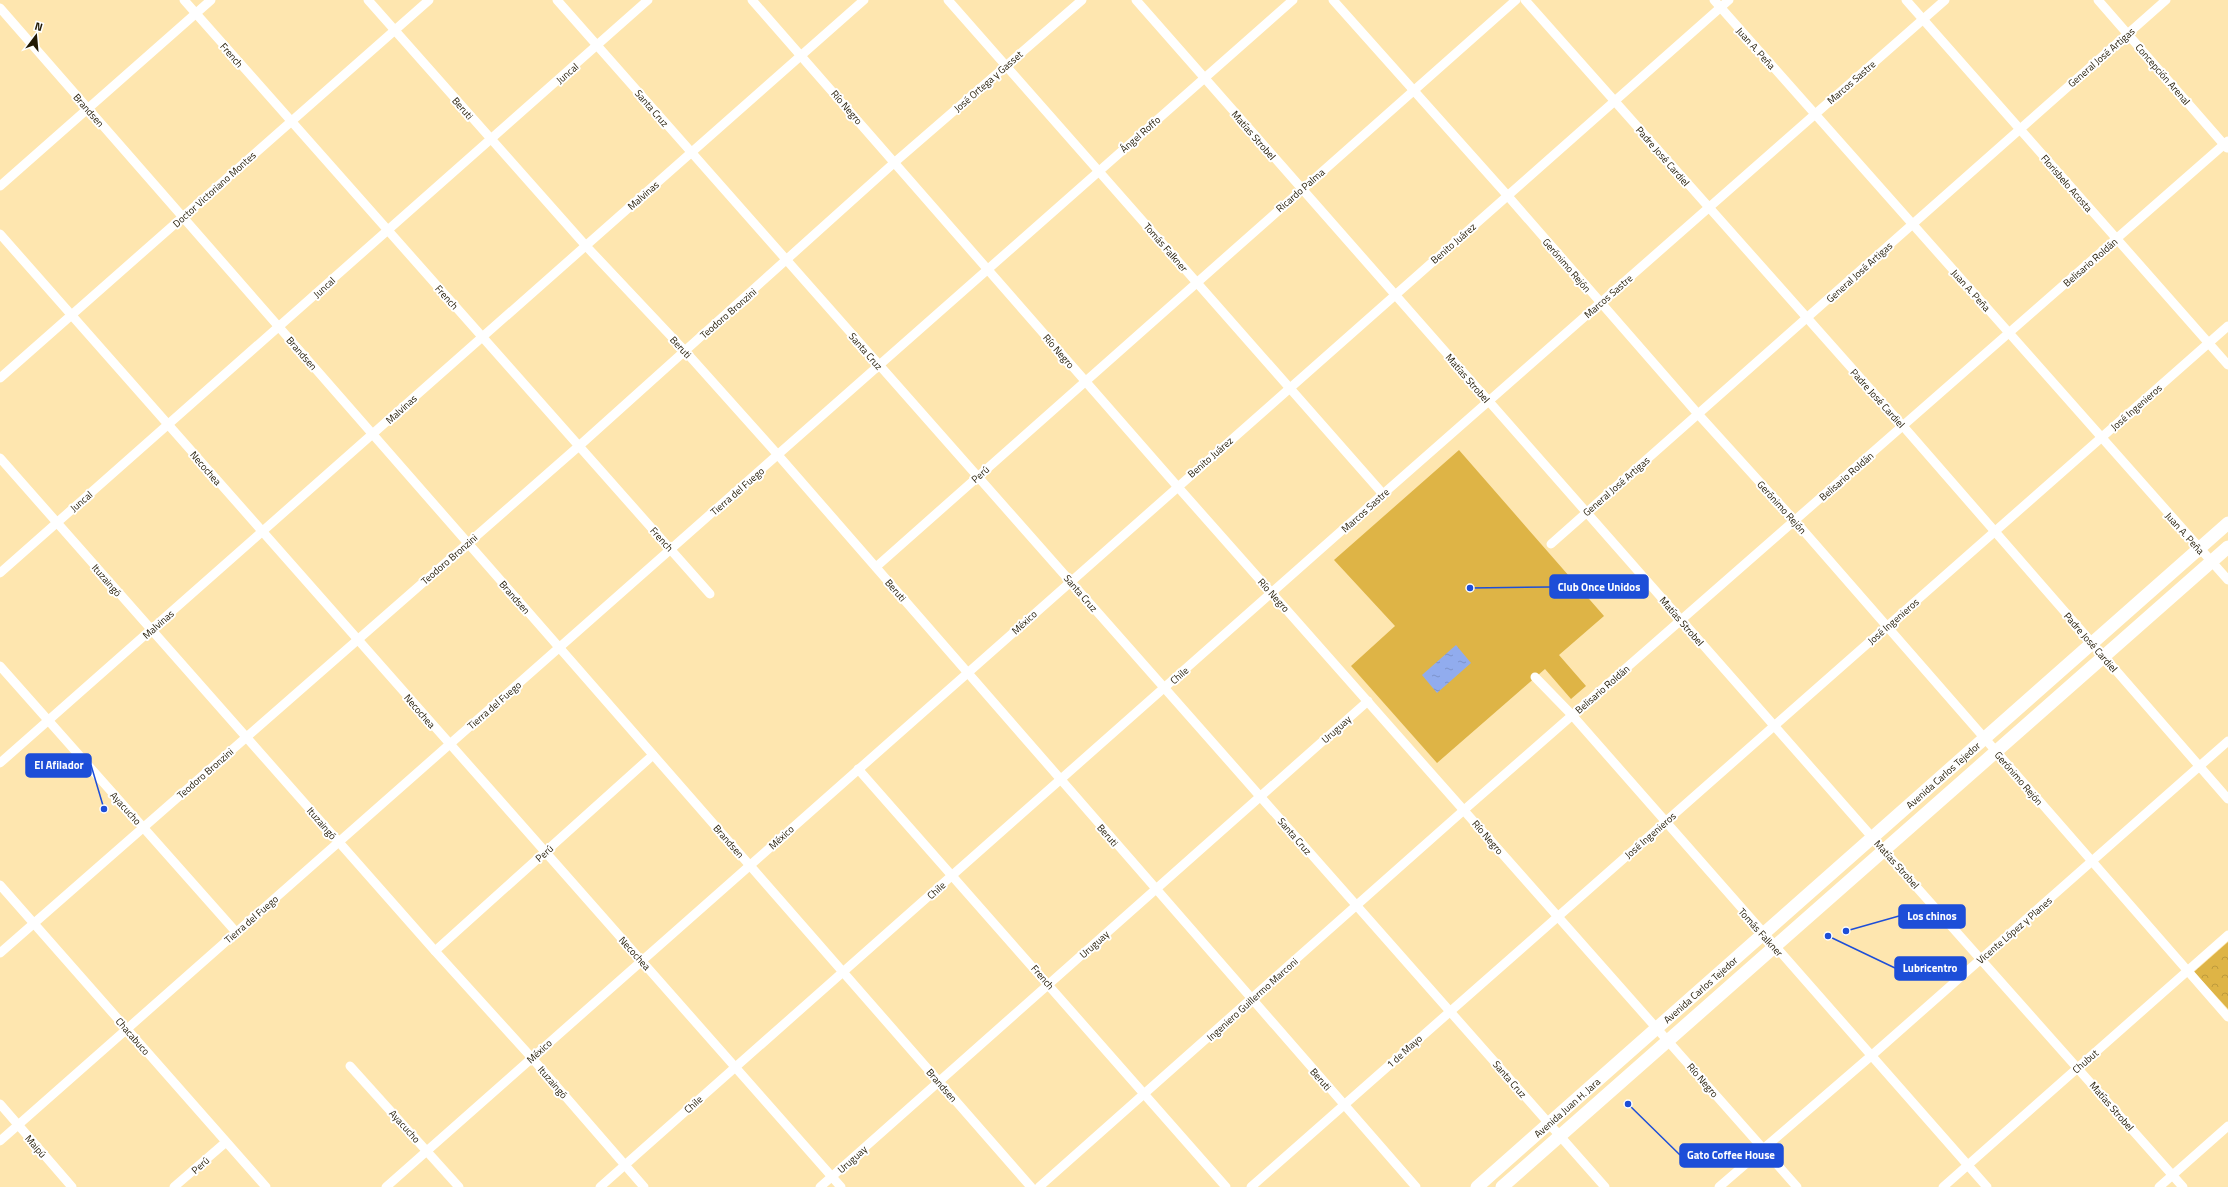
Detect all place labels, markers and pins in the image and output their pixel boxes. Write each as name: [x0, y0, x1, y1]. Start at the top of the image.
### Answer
callout: Club Once Unidos: [1550, 575, 1648, 598]
callout: El Afilador: [26, 754, 91, 777]
callout: Los chinos: [1899, 905, 1965, 928]
callout: Lubricentro: [1895, 957, 1966, 980]
callout: Gato Coffee House: [1680, 1144, 1783, 1167]

